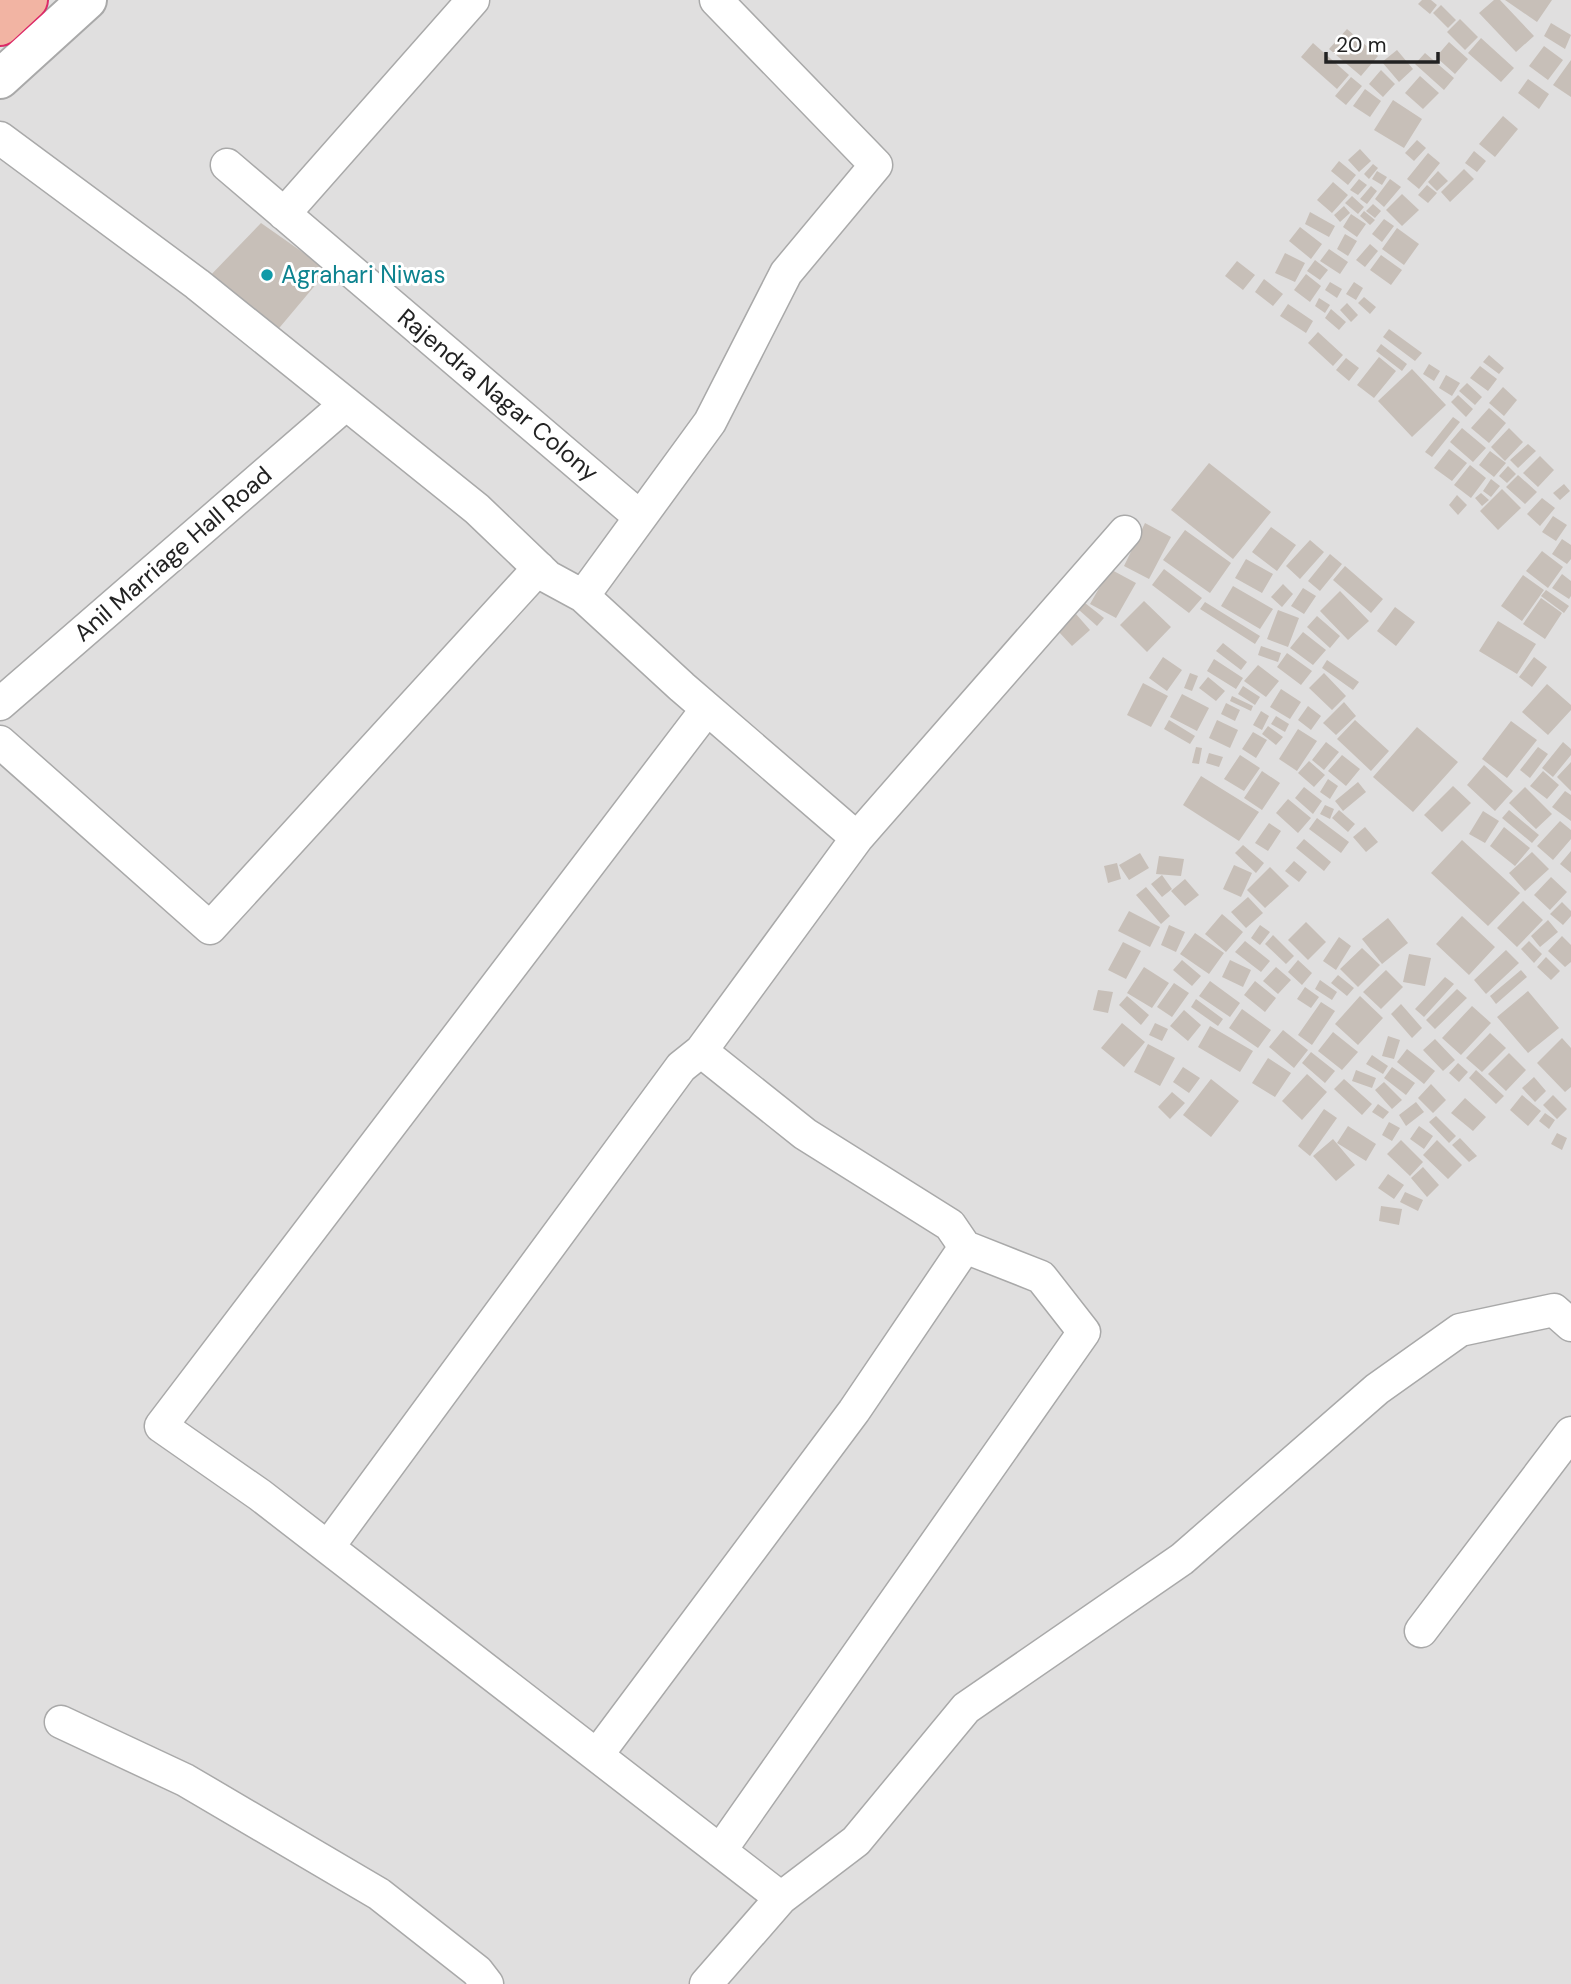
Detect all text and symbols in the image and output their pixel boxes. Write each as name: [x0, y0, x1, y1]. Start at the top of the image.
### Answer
scale bar: [1326, 21, 1438, 65]
text: 20 m: [1336, 31, 1387, 59]
place label: Agrahari Niwas: [281, 259, 445, 290]
marker: Agrahari Niwas: [259, 267, 275, 283]
street label: Rajendra Nagar Colony: [392, 302, 605, 488]
street label: Anil Marriage Hall Road: [67, 459, 278, 648]

